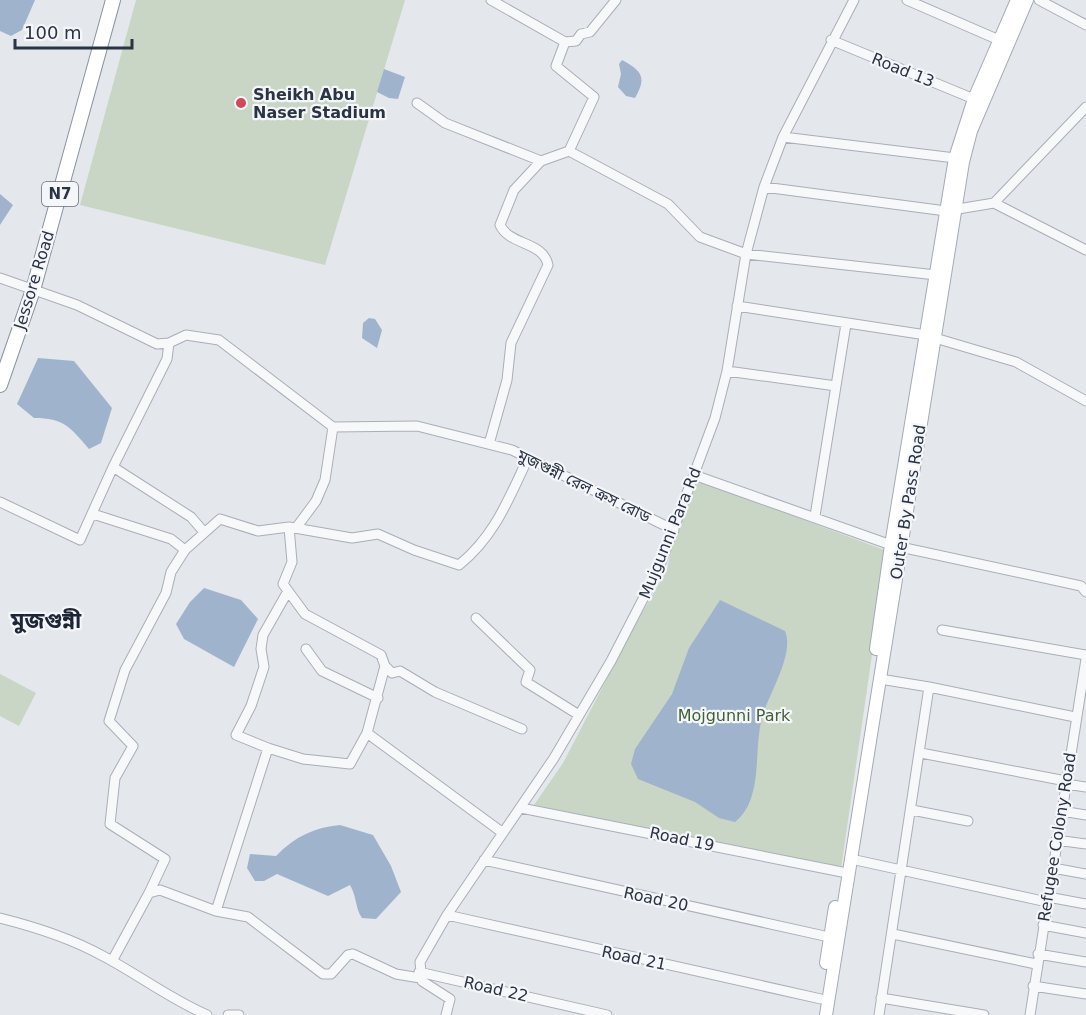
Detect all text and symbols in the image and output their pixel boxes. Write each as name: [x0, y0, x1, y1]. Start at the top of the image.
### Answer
scale bar: [15, 12, 132, 50]
text: 100 m: [24, 22, 82, 43]
street label: Road 13: [869, 49, 937, 91]
place label: Sheikh Abu Naser Stadium: [253, 85, 386, 122]
marker: Sheikh Abu Naser Stadium: [234, 96, 248, 110]
road number: N7: [42, 182, 78, 206]
street label: Jessore Road: [10, 228, 58, 333]
street label: Outer By Pass Road: [886, 423, 930, 581]
street label: মুজগুন্নী রেল ক্রস রোড: [513, 445, 654, 527]
street label: Mujgunni Para Rd: [635, 465, 705, 601]
district label: মুজগুন্নী: [10, 608, 82, 634]
park label: Mojgunni Park: [678, 706, 791, 725]
street label: Refugee Colony Road: [1034, 751, 1080, 923]
street label: Road 19: [648, 823, 716, 855]
street label: Road 20: [622, 883, 690, 915]
street label: Road 21: [600, 942, 668, 974]
street label: Road 22: [462, 972, 530, 1006]

